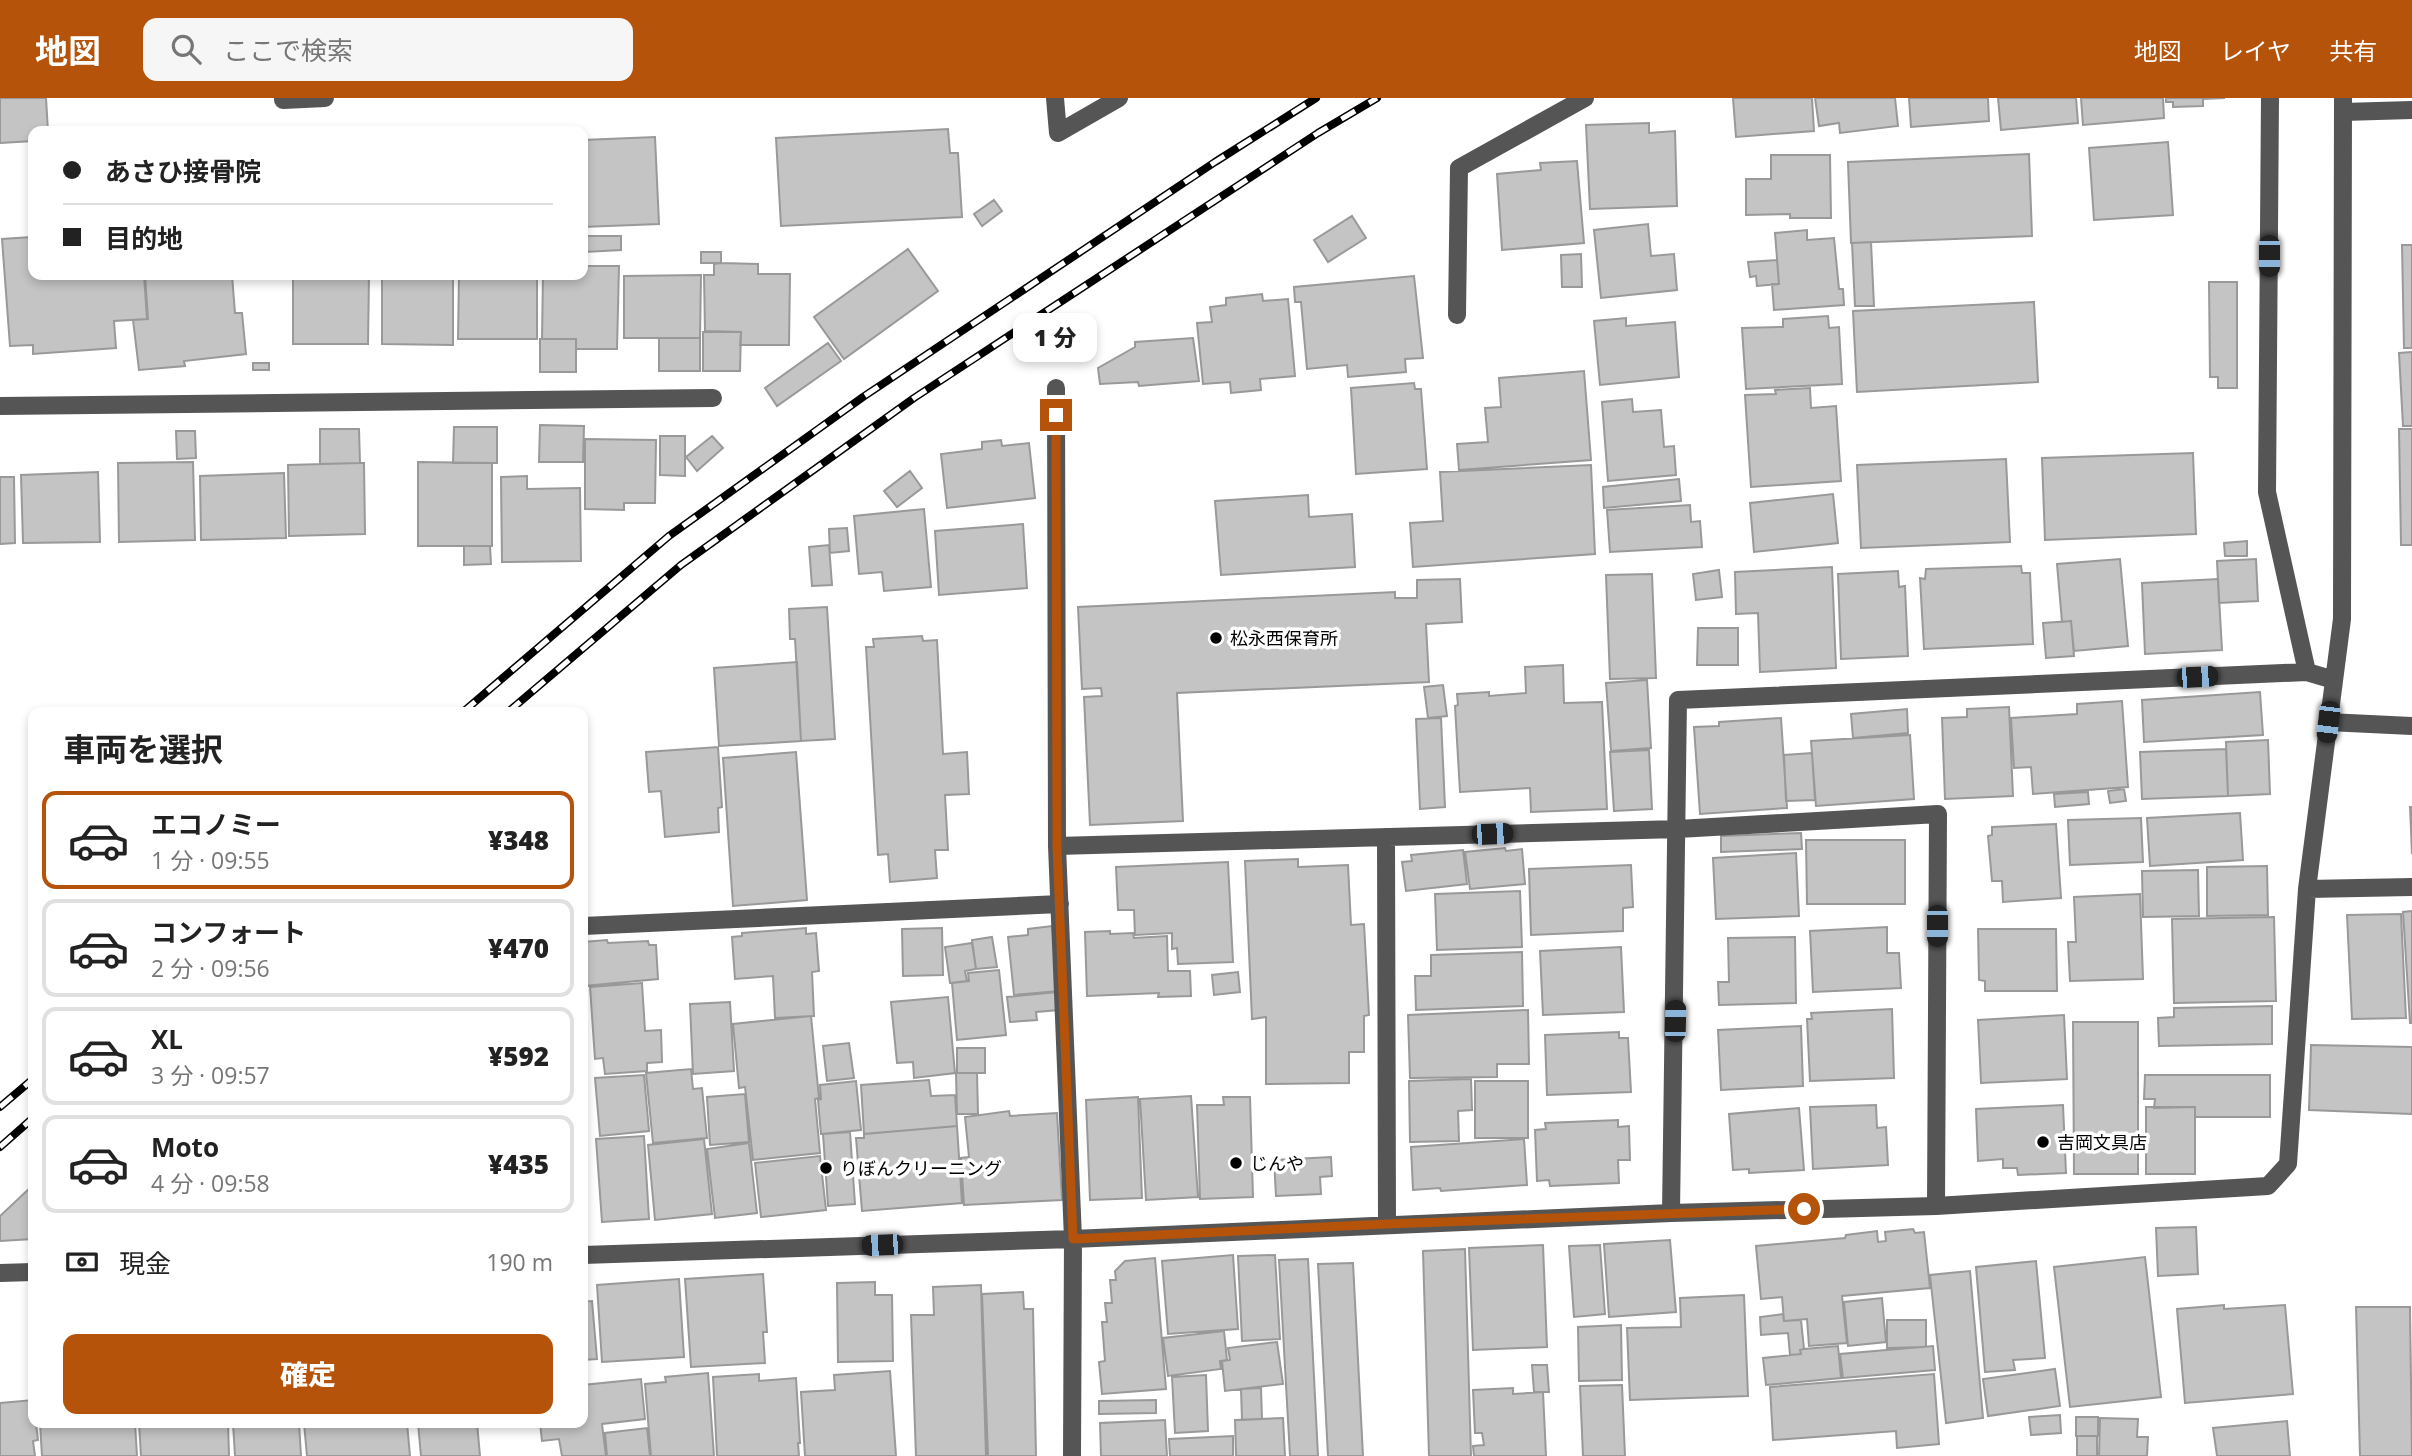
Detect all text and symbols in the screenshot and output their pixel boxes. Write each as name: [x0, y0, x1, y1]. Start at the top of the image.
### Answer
search box: [143, 18, 633, 81]
text: 地図: [35, 28, 101, 73]
icon: search: [167, 30, 205, 68]
text: ここで検索: [223, 32, 353, 68]
text: 地図: [2134, 34, 2182, 67]
text: レイヤ: [2220, 34, 2291, 67]
text: 共有: [2329, 34, 2377, 67]
text: あさひ接骨院: [105, 153, 261, 189]
text: 目的地: [105, 220, 183, 256]
car: [2259, 235, 2280, 277]
callout: 1 分: [1014, 314, 1098, 362]
text: 1 分: [1034, 321, 1076, 353]
route end: [1040, 399, 1072, 431]
place label: 松永西保育所: [1230, 626, 1338, 650]
marker: 松永西保育所: [1208, 630, 1224, 646]
car: [2176, 665, 2219, 689]
car: [2316, 700, 2341, 744]
text: 車両を選択: [63, 727, 223, 770]
text: エコノミー: [151, 806, 281, 842]
icon: car: [67, 809, 130, 872]
text: ¥348: [488, 822, 549, 858]
car: [1471, 823, 1514, 845]
text: 1 分 · 09:55: [151, 844, 270, 876]
car: [1927, 905, 1948, 947]
text: コンフォート: [151, 914, 306, 950]
icon: car: [67, 917, 130, 980]
text: ¥470: [488, 930, 549, 966]
text: 2 分 · 09:56: [151, 952, 270, 984]
car: [1665, 1000, 1686, 1042]
text: XL: [151, 1021, 183, 1057]
icon: car: [67, 1025, 130, 1088]
text: ¥592: [488, 1038, 549, 1074]
text: 3 分 · 09:57: [151, 1059, 270, 1091]
text: Moto: [151, 1129, 219, 1165]
place label: 吉岡文具店: [2057, 1130, 2147, 1154]
icon: car: [67, 1133, 130, 1196]
marker: 吉岡文具店: [2035, 1134, 2051, 1150]
text: ¥435: [488, 1146, 549, 1182]
place label: じんや: [1250, 1151, 1304, 1175]
marker: じんや: [1228, 1155, 1244, 1171]
place label: りぼんクリーニング: [840, 1156, 1002, 1180]
marker: りぼんクリーニング: [818, 1160, 834, 1176]
text: 4 分 · 09:58: [151, 1167, 270, 1199]
route start: [1788, 1193, 1820, 1225]
car: [861, 1234, 904, 1256]
icon: cash: [63, 1243, 101, 1281]
text: 現金: [119, 1245, 171, 1281]
text: 190 m: [486, 1246, 553, 1278]
button: 確定: [63, 1334, 553, 1414]

